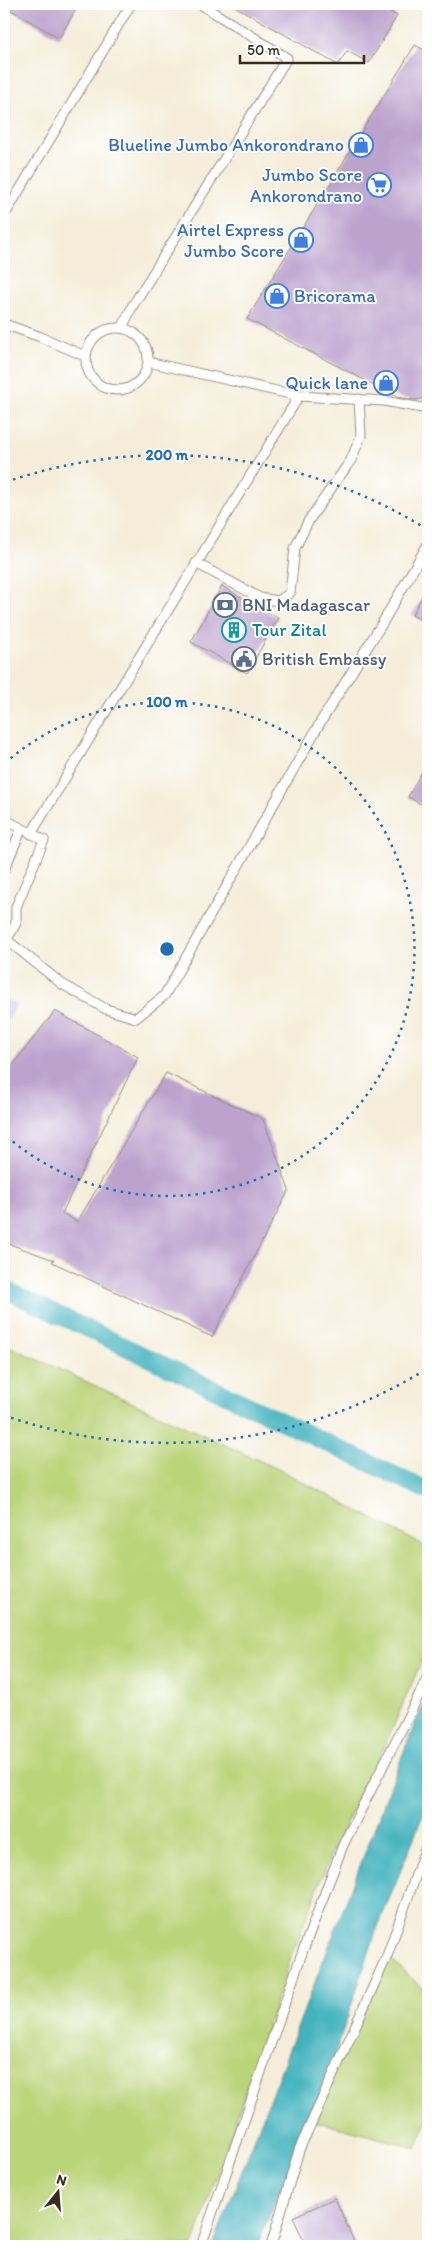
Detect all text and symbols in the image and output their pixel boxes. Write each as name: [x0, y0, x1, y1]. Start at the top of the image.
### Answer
scale bar: [240, 32, 363, 64]
text: 50 m: [247, 41, 280, 59]
shop icon: Blueline Jumbo Ankorondrano: [348, 132, 374, 158]
place label: Blueline Jumbo Ankorondrano: [108, 134, 344, 156]
place label: Jumbo Score Ankorondrano: [250, 164, 362, 207]
supermarket icon: Jumbo Score Ankorondrano: [366, 172, 392, 198]
place label: Airtel Express Jumbo Score: [177, 219, 284, 262]
shop icon: Airtel Express Jumbo Score: [288, 227, 314, 253]
shop icon: Bricorama: [264, 283, 290, 309]
place label: Bricorama: [294, 285, 376, 307]
shop icon: Quick lane: [373, 370, 399, 396]
place label: Quick lane: [286, 372, 368, 394]
text: 200 m: [146, 446, 189, 464]
bank icon: BNI Madagascar: [212, 592, 238, 618]
place label: BNI Madagascar: [242, 594, 370, 616]
building icon: Tour Zital: [221, 617, 247, 643]
place label: Tour Zital: [252, 619, 327, 641]
public building icon: British Embassy: [231, 646, 257, 672]
place label: British Embassy: [262, 648, 387, 670]
text: 100 m: [146, 693, 188, 711]
centre of rings: [158, 940, 176, 958]
north arrow: [32, 2168, 82, 2218]
text: N: [55, 2171, 69, 2190]

